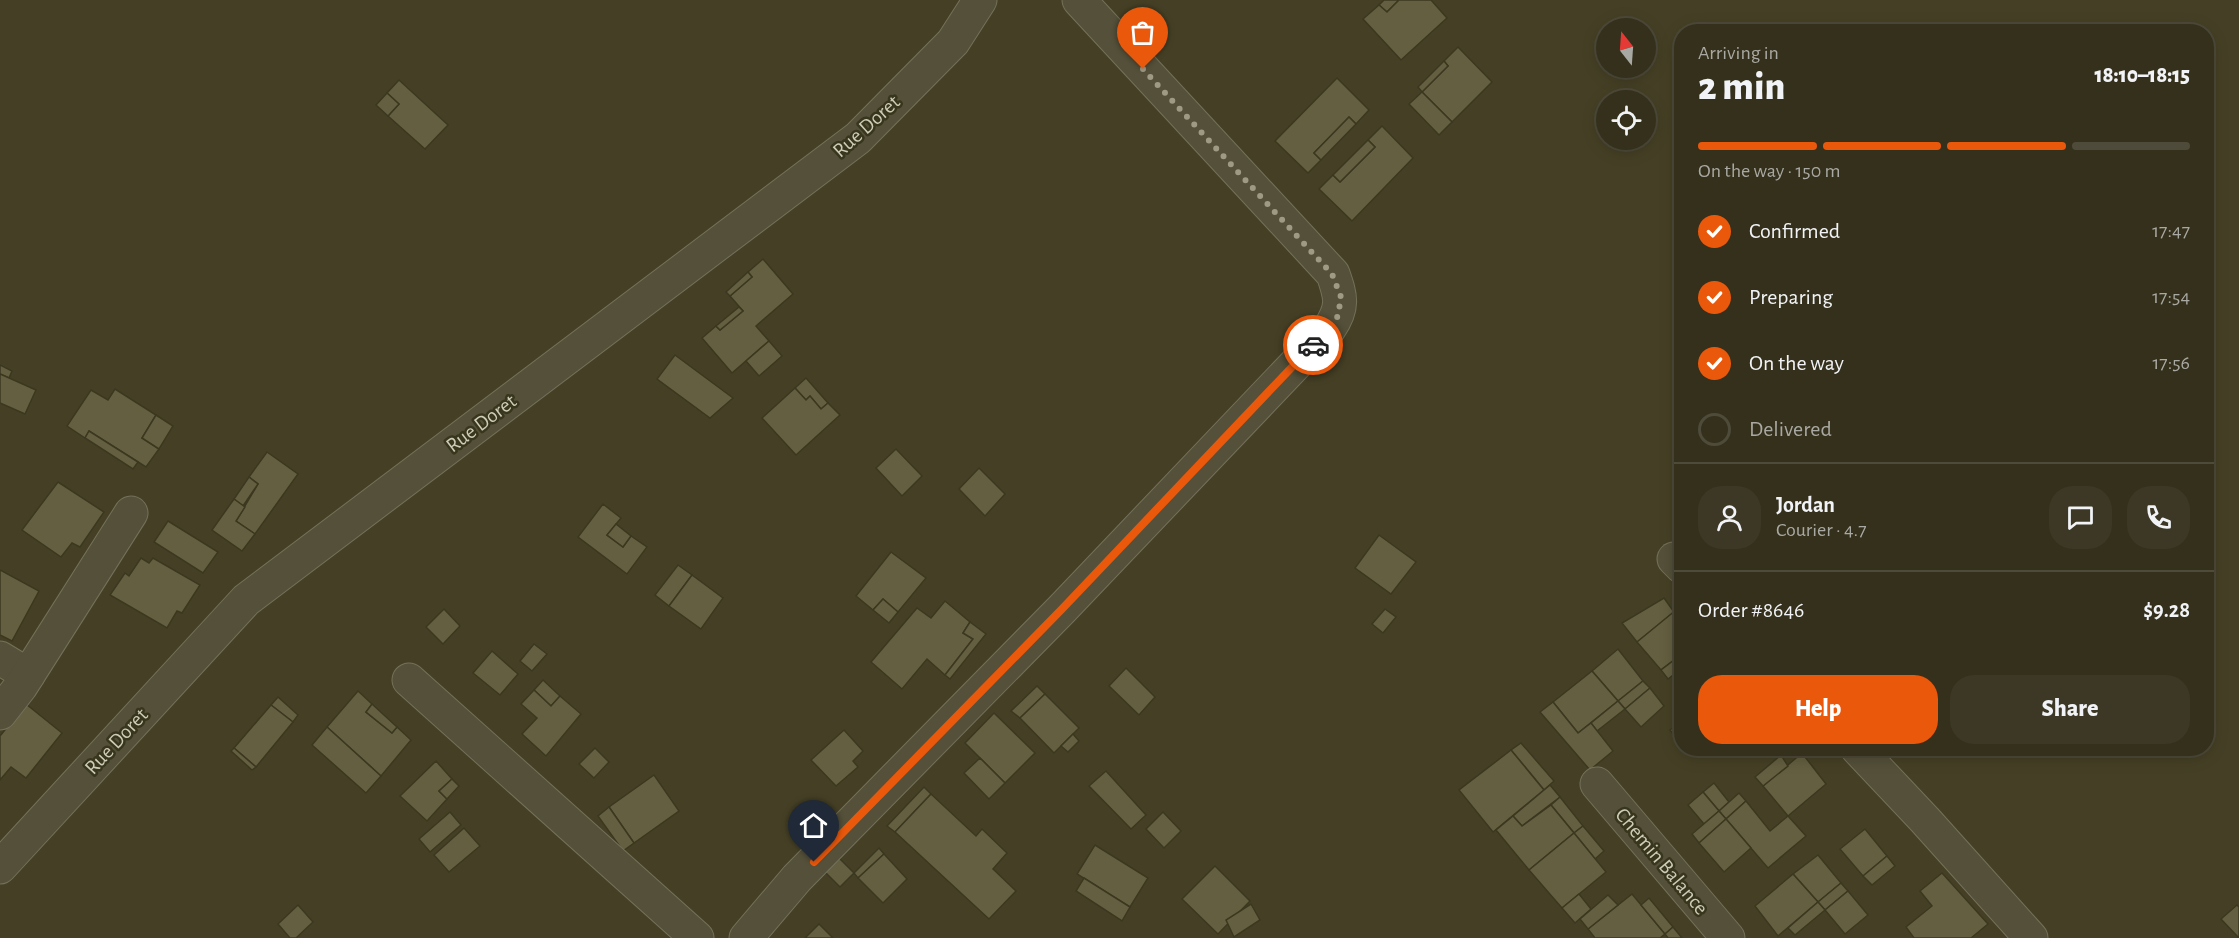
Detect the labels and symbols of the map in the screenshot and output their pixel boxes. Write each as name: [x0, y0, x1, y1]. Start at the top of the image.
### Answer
pin: [1117, 7, 1168, 69]
north arrow: [1596, 18, 1656, 78]
street label: Rue Doret: [829, 91, 904, 162]
courier: [1283, 315, 1343, 375]
street label: Rue Doret: [442, 390, 521, 456]
street label: Rue Doret: [81, 704, 152, 778]
pin: [788, 800, 839, 862]
street label: Chemin Balance: [1611, 804, 1712, 919]

